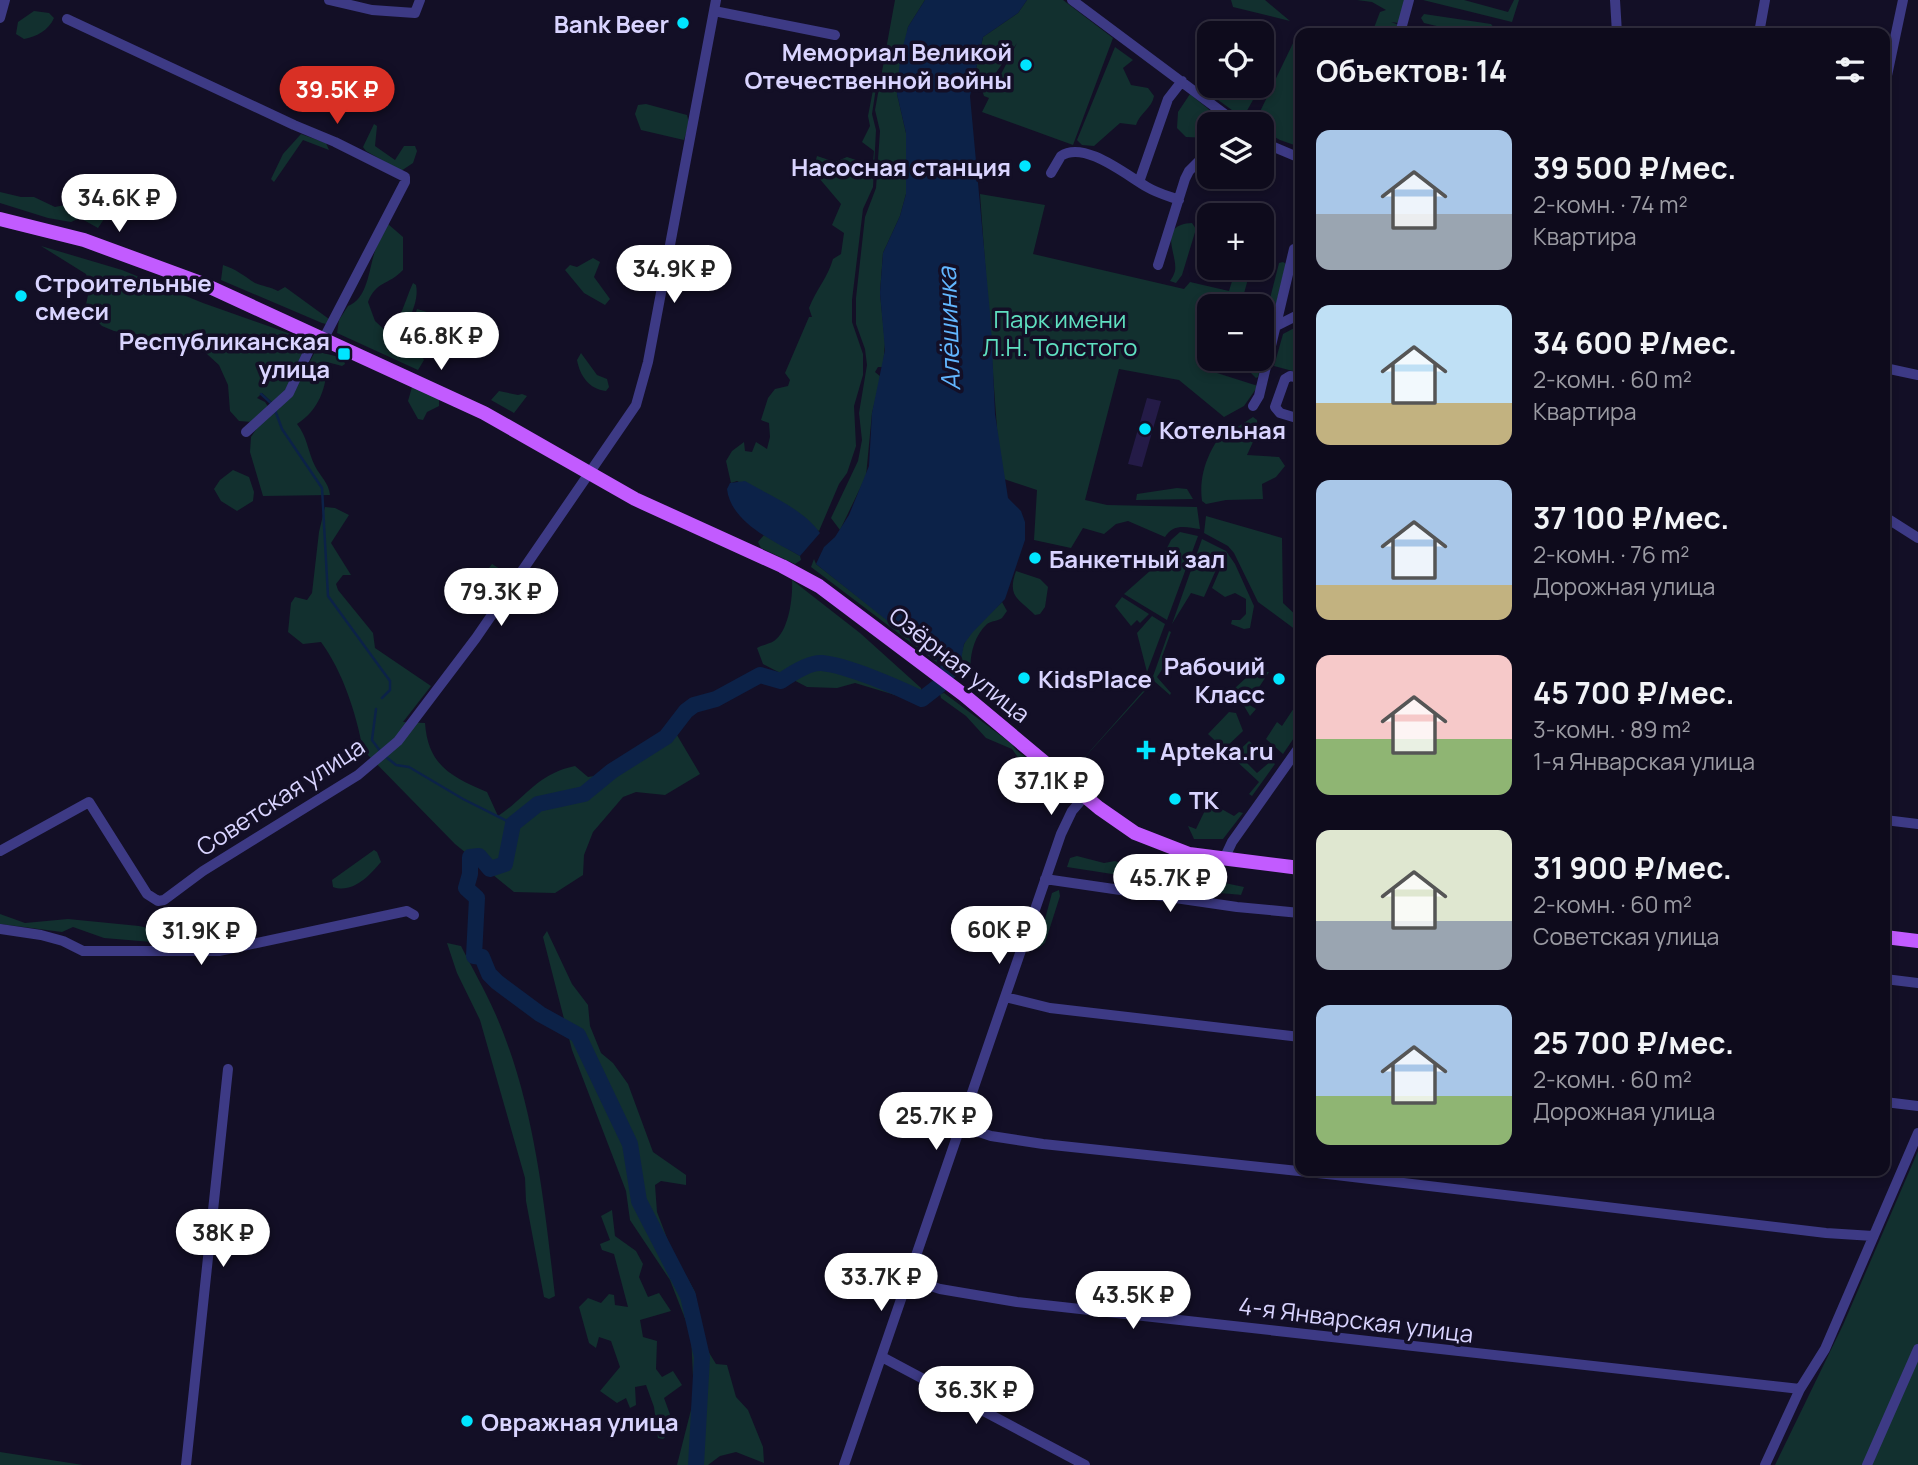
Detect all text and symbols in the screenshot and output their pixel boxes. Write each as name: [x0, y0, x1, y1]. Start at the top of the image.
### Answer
place label: Bank Beer: [554, 7, 669, 40]
marker: Bank Beer: [675, 15, 691, 31]
map controls: [1197, 21, 1274, 371]
button: locate: [1197, 21, 1274, 98]
place label: Мемориал Великой Отечественной войны: [745, 35, 1012, 96]
text: Объектов: 14: [1316, 50, 1507, 91]
icon: filters: [1831, 51, 1869, 89]
marker: Мемориал Великой Отечественной войны: [1018, 57, 1034, 73]
pin: 39.5K ₽: [272, 66, 402, 126]
text: 39.5K ₽: [296, 73, 378, 105]
button: layers: [1197, 112, 1274, 189]
text: 39 500 ₽/мес.: [1533, 147, 1736, 188]
place label: Насосная станция: [791, 150, 1011, 183]
marker: Насосная станция: [1017, 158, 1033, 174]
icon: home: [1372, 158, 1456, 242]
pin: 34.6K ₽: [54, 174, 184, 234]
text: 34.6K ₽: [78, 181, 160, 213]
text: 2-комн. · 74 m²: [1533, 188, 1688, 220]
button: +: [1197, 203, 1274, 280]
text: Квартира: [1533, 220, 1637, 252]
pin: 34.9K ₽: [609, 246, 739, 305]
text: 34.9K ₽: [633, 252, 715, 284]
water label: Алёшинка: [928, 265, 968, 392]
place label: Строительные смеси: [35, 266, 212, 327]
marker: Строительные смеси: [13, 288, 29, 304]
button: −: [1197, 294, 1274, 371]
park label: Парк имени Л.Н. Толстого: [983, 302, 1137, 363]
pin: 46.8K ₽: [376, 312, 506, 372]
text: 46.8K ₽: [399, 319, 483, 351]
text: 34 600 ₽/мес.: [1533, 322, 1737, 363]
place label: Республиканская улица: [119, 324, 330, 385]
icon: home: [1372, 333, 1456, 417]
marker: Республиканская улица: [336, 346, 352, 362]
text: 2-комн. · 60 m²: [1533, 363, 1692, 395]
text: Квартира: [1533, 395, 1637, 427]
place label: Котельная: [1159, 413, 1286, 446]
marker: Котельная: [1137, 421, 1153, 437]
text: 37 100 ₽/мес.: [1533, 497, 1729, 538]
icon: home: [1372, 508, 1456, 592]
text: 2-комн. · 76 m²: [1533, 538, 1689, 570]
place label: Банкетный зал: [1049, 542, 1225, 575]
marker: Банкетный зал: [1027, 550, 1043, 566]
pin: 79.3K ₽: [436, 568, 566, 628]
text: Дорожная улица: [1533, 570, 1715, 602]
text: 79.3K ₽: [460, 575, 542, 607]
street label: Озёрная улица: [883, 598, 1037, 730]
place label: Рабочий Класс: [1164, 649, 1265, 710]
place label: KidsPlace: [1038, 662, 1152, 695]
marker: KidsPlace: [1016, 670, 1032, 686]
marker: Рабочий Класс: [1271, 671, 1287, 687]
text: 45 700 ₽/мес.: [1533, 672, 1735, 713]
icon: home: [1372, 683, 1456, 767]
text: 3-комн. · 89 m²: [1533, 713, 1691, 745]
street label: Советская улица: [189, 729, 371, 863]
place label: Apteka.ru: [1160, 734, 1274, 767]
marker: Apteka.ru: [1138, 742, 1154, 758]
text: 1-я Январская улица: [1533, 745, 1755, 777]
pin: 37.1K ₽: [986, 758, 1116, 817]
text: 37.1K ₽: [1014, 764, 1088, 796]
place label: ТК: [1189, 783, 1220, 816]
marker: ТК: [1167, 791, 1183, 807]
text: 31 900 ₽/мес.: [1533, 847, 1732, 888]
pin: 45.7K ₽: [1105, 855, 1235, 914]
icon: home: [1372, 858, 1456, 942]
text: 45.7K ₽: [1129, 861, 1211, 893]
text: 2-комн. · 60 m²: [1533, 888, 1692, 920]
pin: 60K ₽: [950, 906, 1048, 966]
pin: 31.9K ₽: [136, 908, 266, 967]
text: 60K ₽: [967, 913, 1031, 945]
text: 31.9K ₽: [162, 914, 240, 946]
text: Советская улица: [1533, 920, 1719, 952]
text: 25 700 ₽/мес.: [1533, 1022, 1734, 1063]
icon: home: [1372, 1033, 1456, 1117]
text: 2-комн. · 60 m²: [1533, 1063, 1692, 1095]
pin: 25.7K ₽: [871, 1092, 1001, 1152]
text: Дорожная улица: [1533, 1095, 1715, 1127]
text: 25.7K ₽: [895, 1099, 977, 1131]
pin: 38K ₽: [174, 1210, 272, 1269]
text: 38K ₽: [192, 1216, 254, 1248]
pin: 33.7K ₽: [816, 1254, 946, 1313]
text: 33.7K ₽: [841, 1260, 921, 1292]
pin: 43.5K ₽: [1068, 1272, 1198, 1331]
text: 43.5K ₽: [1092, 1278, 1174, 1310]
street label: 4-я Январская улица: [1237, 1288, 1475, 1350]
pin: 36.3K ₽: [911, 1366, 1041, 1426]
text: 36.3K ₽: [935, 1373, 1017, 1405]
place label: Овражная улица: [481, 1405, 679, 1438]
marker: Овражная улица: [459, 1413, 475, 1429]

